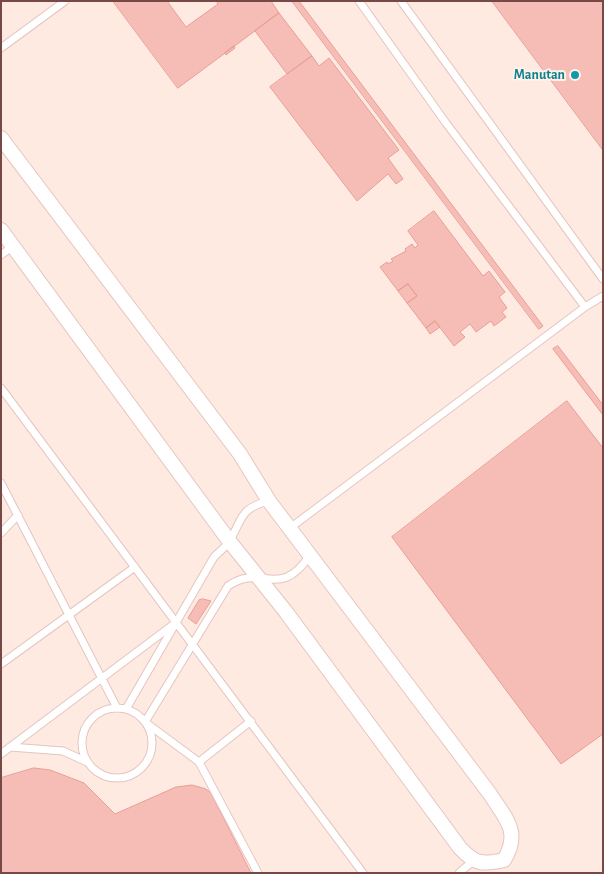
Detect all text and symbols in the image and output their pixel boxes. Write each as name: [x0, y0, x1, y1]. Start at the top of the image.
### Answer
place label: Manutan: [514, 67, 565, 83]
marker: Manutan: [569, 69, 581, 81]

